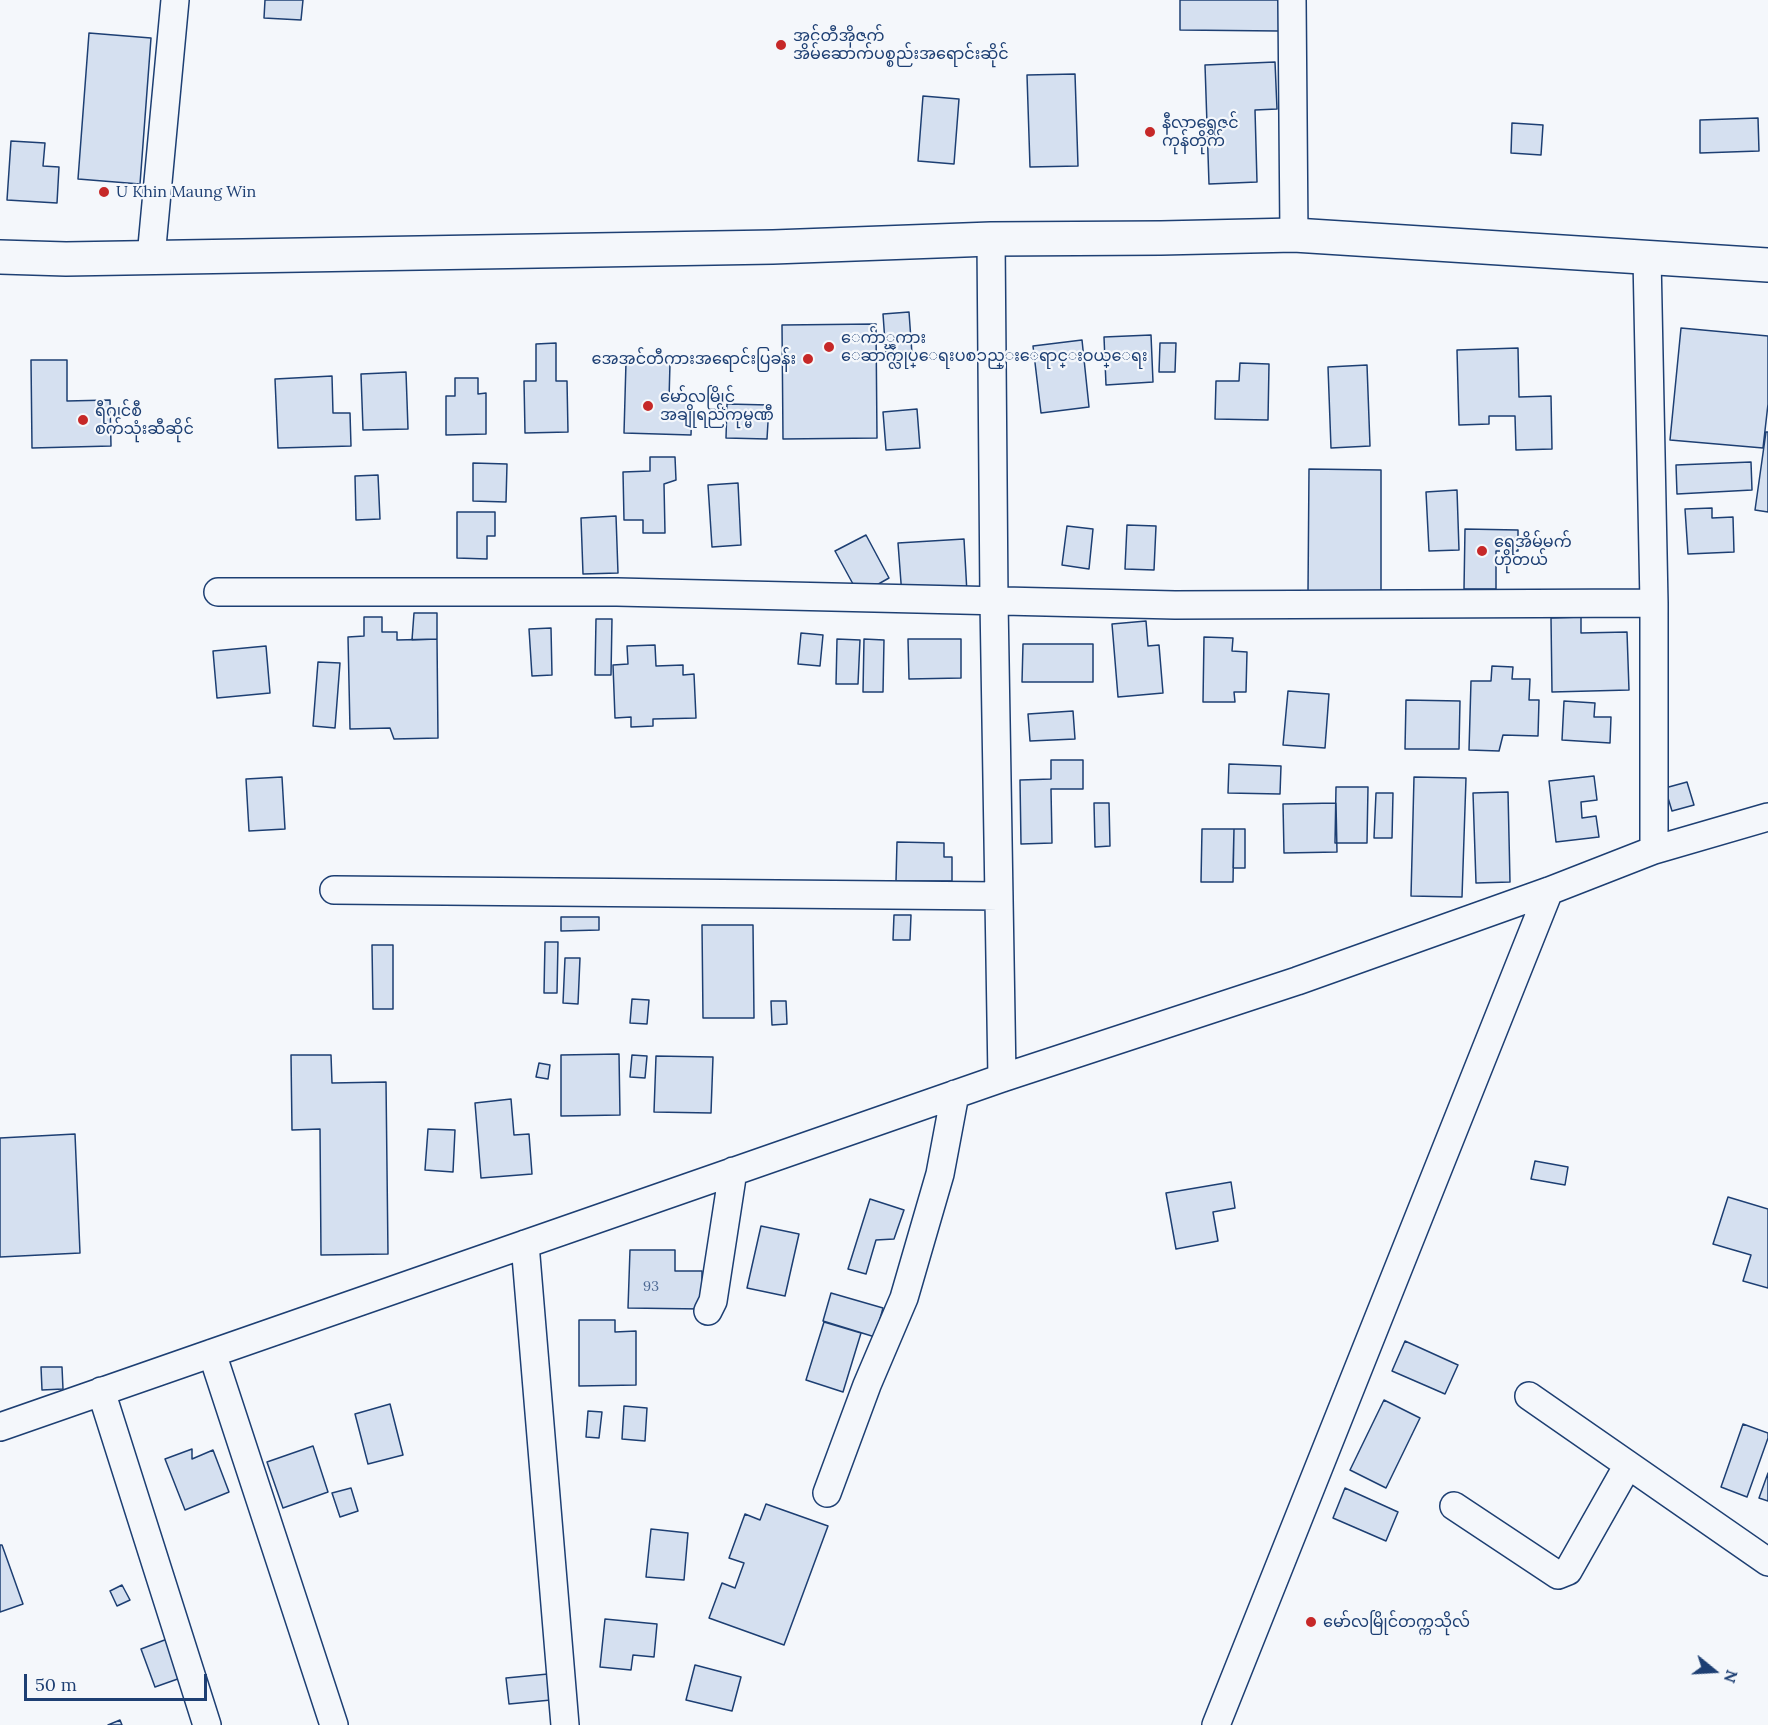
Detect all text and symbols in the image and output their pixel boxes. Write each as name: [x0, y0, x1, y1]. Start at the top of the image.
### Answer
place label: အင်တီအိုဇက် အိမ်ဆောက်ပစ္စည်းအရောင်းဆိုင်: [793, 26, 1009, 64]
marker: အင်တီအိုဇက် အိမ်ဆောက်ပစ္စည်းအရောင်းဆိုင်: [774, 38, 788, 52]
place label: နီလာရွှေဇင် ကုန်တိုက်: [1162, 113, 1239, 151]
marker: နီလာရွှေဇင် ကုန်တိုက်: [1143, 125, 1157, 139]
place label: U Khin Maung Win: [116, 182, 256, 202]
marker: U Khin Maung Win: [97, 185, 111, 199]
place label: ေက်ာ္ၾကား ေဆာက္လုပ္ေရးပစၥည္းေရာင္းဝယ္ေရး: [841, 328, 1148, 366]
marker: ေက်ာ္ၾကား ေဆာက္လုပ္ေရးပစၥည္းေရာင္းဝယ္ေရး: [822, 340, 836, 354]
place label: အေအင်တီကားအရောင်းပြခန်း: [592, 349, 796, 369]
marker: အေအင်တီကားအရောင်းပြခန်း: [801, 352, 815, 366]
place label: မော်လမြိုင် အချိုရည်ကုမ္မဏီ: [660, 387, 774, 425]
marker: မော်လမြိုင် အချိုရည်ကုမ္မဏီ: [641, 399, 655, 413]
place label: ရီဂျင်စီ စက်သုံးဆီဆိုင်: [95, 401, 194, 439]
marker: ရီဂျင်စီ စက်သုံးဆီဆိုင်: [76, 413, 90, 427]
place label: ရွှေအိမ်မက် ဟိုတယ်: [1494, 532, 1572, 570]
marker: ရွှေအိမ်မက် ဟိုတယ်: [1475, 544, 1489, 558]
house number: 93: [643, 1279, 659, 1295]
place label: မော်လမြိုင်တက္ကသိုလ်: [1323, 1612, 1470, 1632]
marker: မော်လမြိုင်တက္ကသိုလ်: [1304, 1615, 1318, 1629]
north arrow: [1684, 1641, 1744, 1701]
scale bar: [27, 1662, 210, 1700]
text: N: [1720, 1668, 1743, 1686]
text: 50 m: [35, 1673, 77, 1696]

